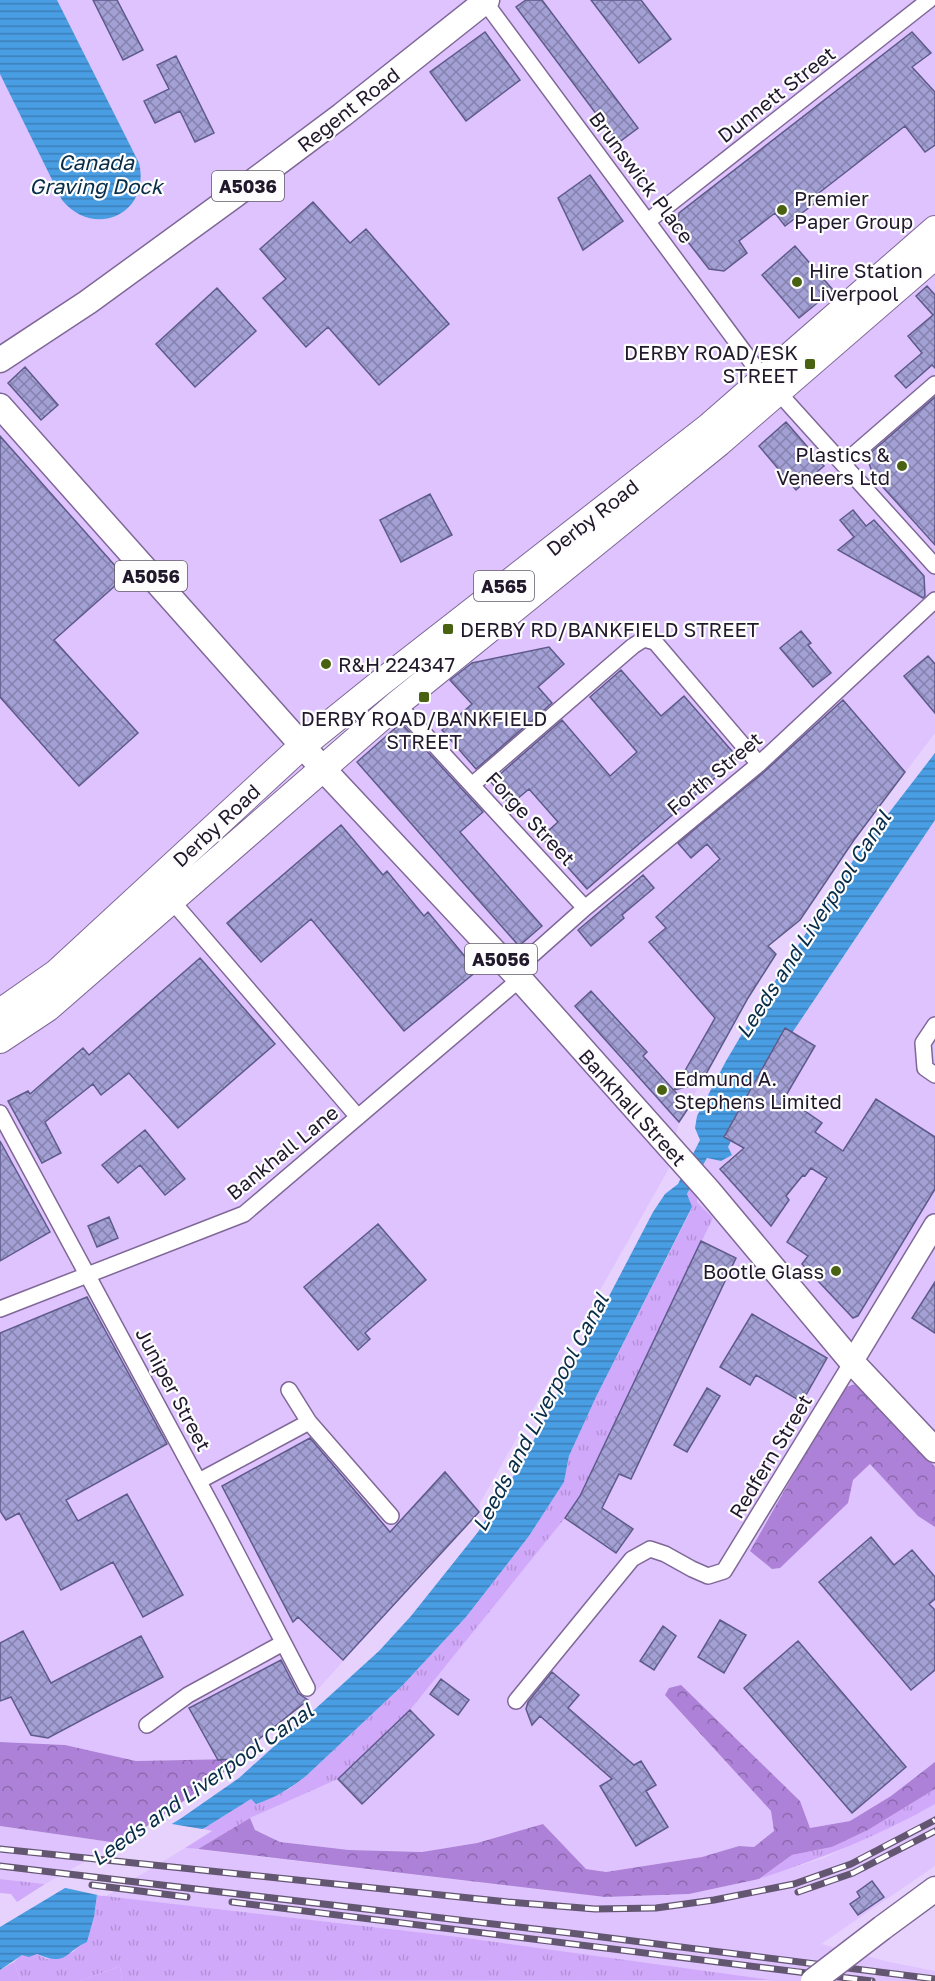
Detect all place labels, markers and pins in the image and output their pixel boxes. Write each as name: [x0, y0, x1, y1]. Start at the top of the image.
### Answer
place label: Premier Paper Group: [794, 186, 913, 233]
marker: Premier Paper Group: [775, 203, 789, 217]
place label: Hire Station Liverpool: [809, 258, 923, 305]
marker: Hire Station Liverpool: [790, 275, 804, 289]
place label: DERBY ROAD/ESK STREET: [624, 340, 798, 387]
marker: DERBY ROAD/ESK STREET: [803, 357, 817, 371]
place label: Plastics & Veneers Ltd: [776, 442, 891, 489]
marker: Plastics & Veneers Ltd: [895, 459, 909, 473]
place label: DERBY RD/BANKFIELD STREET: [460, 617, 759, 641]
marker: DERBY RD/BANKFIELD STREET: [441, 622, 455, 636]
place label: R&H 224347: [338, 652, 455, 676]
marker: R&H 224347: [319, 657, 333, 671]
marker: DERBY ROAD/BANKFIELD STREET: [417, 690, 431, 704]
place label: DERBY ROAD/BANKFIELD STREET: [301, 706, 547, 753]
place label: Edmund A. Stephens Limited: [674, 1066, 842, 1113]
marker: Edmund A. Stephens Limited: [655, 1083, 669, 1097]
place label: Bootle Glass: [703, 1259, 824, 1283]
marker: Bootle Glass: [829, 1264, 843, 1278]

